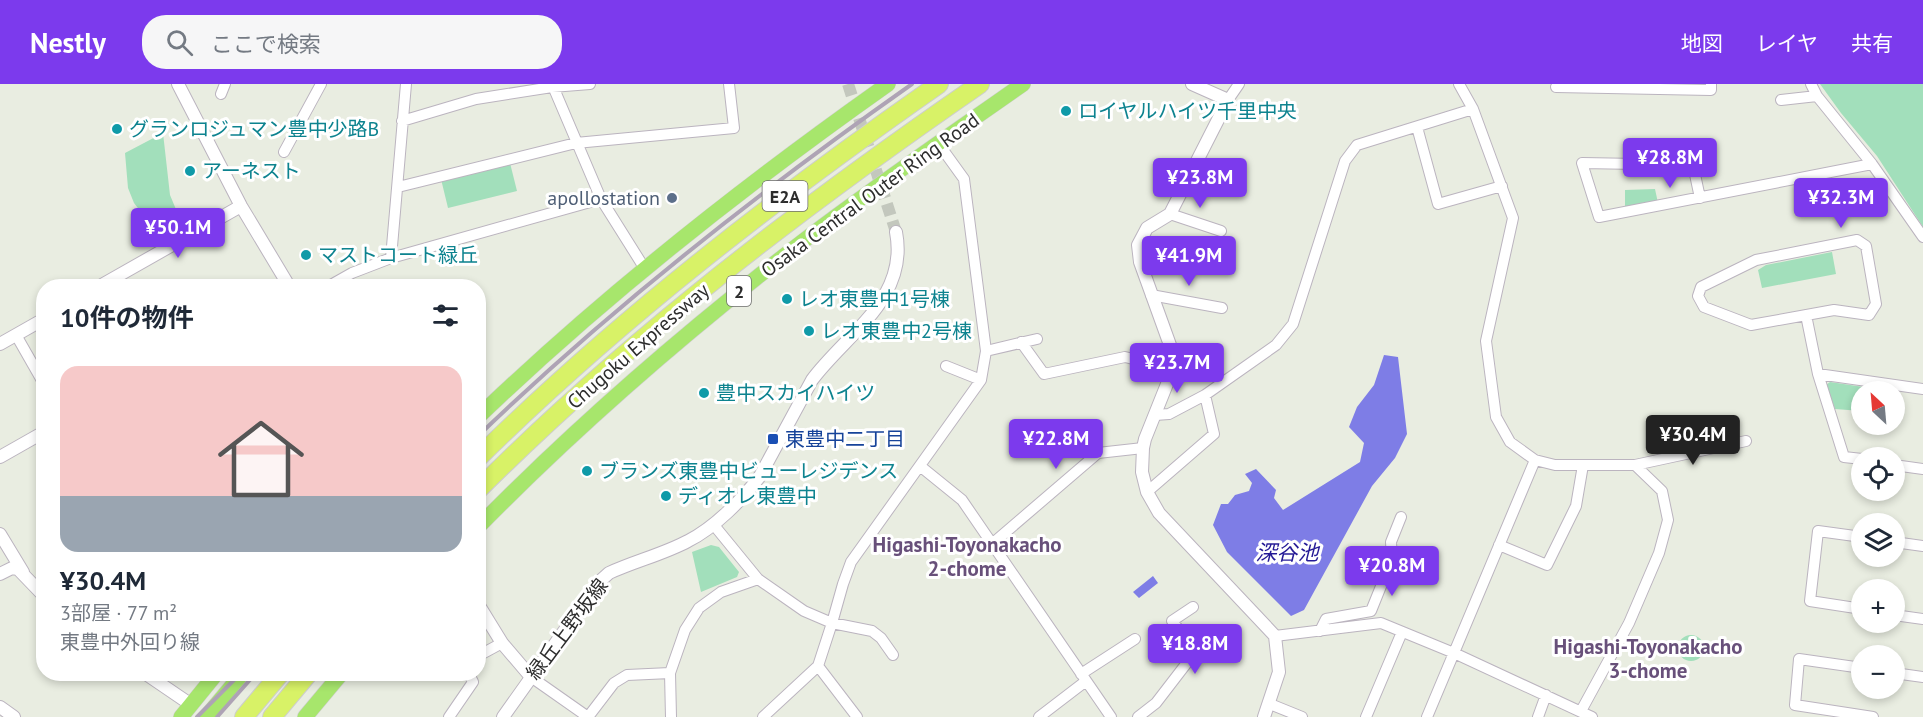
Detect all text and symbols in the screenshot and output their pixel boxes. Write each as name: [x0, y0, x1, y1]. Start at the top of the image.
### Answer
search box: [142, 15, 562, 69]
text: Nestly: [30, 24, 106, 61]
icon: search: [163, 26, 196, 59]
text: ここで検索: [211, 30, 321, 58]
text: 地図: [1681, 30, 1723, 57]
text: レイヤ: [1756, 30, 1818, 57]
text: 共有: [1851, 30, 1893, 57]
place label: ロイヤルハイツ千里中央: [1078, 98, 1297, 124]
marker: ロイヤルハイツ千里中央: [1059, 104, 1073, 118]
street label: Osaka Central Outer Ring Road: [756, 107, 984, 283]
place label: グランロジュマン豊中少路B: [129, 116, 379, 142]
marker: グランロジュマン豊中少路B: [110, 122, 124, 136]
pin: ¥28.8M: [1621, 138, 1719, 189]
text: ¥28.8M: [1637, 144, 1703, 170]
place label: アーネスト: [202, 158, 301, 184]
pin: ¥23.8M: [1151, 158, 1249, 209]
marker: アーネスト: [183, 164, 197, 178]
text: ¥23.8M: [1167, 164, 1233, 190]
pin: ¥32.3M: [1792, 178, 1890, 229]
road number: E2A: [762, 181, 808, 211]
text: ¥32.3M: [1808, 184, 1874, 210]
place label: apollostation: [547, 185, 660, 211]
marker: apollostation: [665, 191, 679, 205]
pin: ¥50.1M: [129, 208, 227, 259]
text: ¥50.1M: [145, 214, 211, 240]
pin: ¥41.9M: [1140, 236, 1238, 287]
place label: マストコート緑丘: [318, 242, 478, 268]
text: ¥41.9M: [1156, 242, 1222, 268]
marker: マストコート緑丘: [299, 248, 313, 262]
road number: 2: [727, 276, 751, 306]
street label: Chugoku Expressway: [562, 277, 715, 415]
place label: レオ東豊中1号棟: [799, 286, 950, 312]
marker: レオ東豊中1号棟: [780, 292, 794, 306]
icon: filters: [429, 299, 462, 332]
text: 10件の物件: [60, 301, 193, 334]
place label: レオ東豊中2号棟: [821, 318, 972, 344]
marker: レオ東豊中2号棟: [802, 324, 816, 338]
pin: ¥23.7M: [1128, 343, 1226, 394]
text: ¥23.7M: [1144, 349, 1210, 375]
place label: 豊中スカイハイツ: [716, 380, 875, 406]
north arrow: [1851, 381, 1905, 435]
map controls: [1851, 381, 1905, 699]
marker: 豊中スカイハイツ: [697, 386, 711, 400]
icon: home: [207, 405, 315, 513]
pin: ¥30.4M: [1644, 415, 1742, 466]
pin: ¥22.8M: [1007, 419, 1105, 470]
text: ¥30.4M: [1660, 421, 1726, 447]
text: ¥22.8M: [1023, 425, 1089, 451]
place label: 東豊中二丁目: [785, 426, 905, 452]
marker: 東豊中二丁目: [766, 432, 780, 446]
button: locate: [1851, 447, 1905, 501]
place label: ブランズ東豊中ビューレジデンス: [599, 458, 898, 484]
marker: ブランズ東豊中ビューレジデンス: [580, 464, 594, 478]
place label: ディオレ東豊中: [678, 483, 817, 509]
marker: ディオレ東豊中: [659, 489, 673, 503]
button: layers: [1851, 513, 1905, 567]
district label: Higashi-Toyonakacho 2-chome: [873, 531, 1061, 582]
water label: 深谷池: [1256, 539, 1320, 566]
pin: ¥20.8M: [1343, 546, 1441, 597]
text: ¥20.8M: [1359, 552, 1425, 578]
text: ¥30.4M: [60, 564, 146, 597]
street label: 緑丘上野坂線: [521, 573, 613, 685]
button: +: [1851, 579, 1905, 633]
text: 3部屋 · 77 m²: [60, 600, 177, 626]
pin: ¥18.8M: [1146, 624, 1244, 675]
text: 東豊中外回り線: [60, 629, 200, 655]
text: ¥18.8M: [1162, 630, 1228, 656]
district label: Higashi-Toyonakacho 3-chome: [1554, 633, 1742, 684]
button: −: [1851, 645, 1905, 699]

